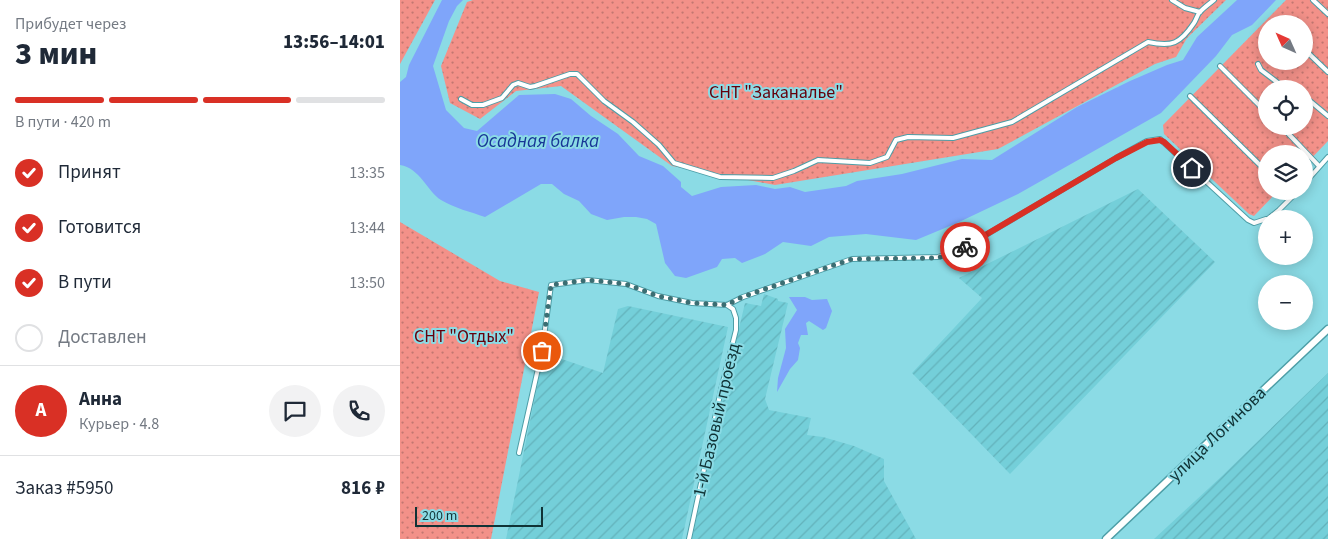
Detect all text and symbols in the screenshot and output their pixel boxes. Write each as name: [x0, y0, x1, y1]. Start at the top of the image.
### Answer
text: Прибудет через: [15, 13, 126, 35]
north arrow: [1258, 15, 1312, 70]
map controls: [1258, 15, 1313, 330]
text: 13:56–14:01: [283, 29, 385, 56]
text: 3 мин: [15, 31, 97, 77]
park label: СНТ "Заканалье": [709, 80, 843, 105]
button: locate: [1258, 80, 1313, 135]
text: В пути · 420 m: [15, 111, 111, 133]
water label: Осадная балка: [477, 128, 599, 155]
button: layers: [1258, 145, 1313, 200]
pin: [1171, 147, 1213, 189]
icon: home: [1178, 154, 1206, 182]
icon: check: [15, 159, 43, 187]
text: Принят: [58, 159, 121, 186]
text: 13:35: [349, 162, 385, 184]
button: +: [1258, 210, 1313, 265]
icon: check: [15, 214, 43, 242]
text: Готовится: [58, 214, 141, 241]
text: 13:44: [349, 217, 385, 239]
courier: [940, 222, 990, 272]
icon: bike: [951, 233, 979, 261]
icon: check: [15, 269, 43, 297]
text: В пути: [58, 269, 112, 296]
text: 13:50: [349, 272, 385, 294]
button: −: [1258, 275, 1313, 330]
text: Доставлен: [58, 324, 147, 351]
park label: СНТ "Отдых": [414, 324, 514, 349]
pin: [521, 330, 563, 372]
icon: bag: [528, 337, 556, 365]
street label: 1-й Базовый проезд: [687, 340, 746, 500]
street label: улица Логинова: [1163, 381, 1272, 488]
button: chat: [269, 385, 321, 437]
button: phone: [333, 385, 385, 437]
text: Анна: [79, 386, 122, 413]
text: А: [36, 397, 46, 424]
text: Курьер · 4.8: [79, 413, 159, 435]
text: Заказ #5950: [15, 475, 114, 502]
text: 816 ₽: [341, 475, 385, 502]
scale bar: [415, 504, 542, 527]
text: 200 m: [422, 506, 457, 526]

